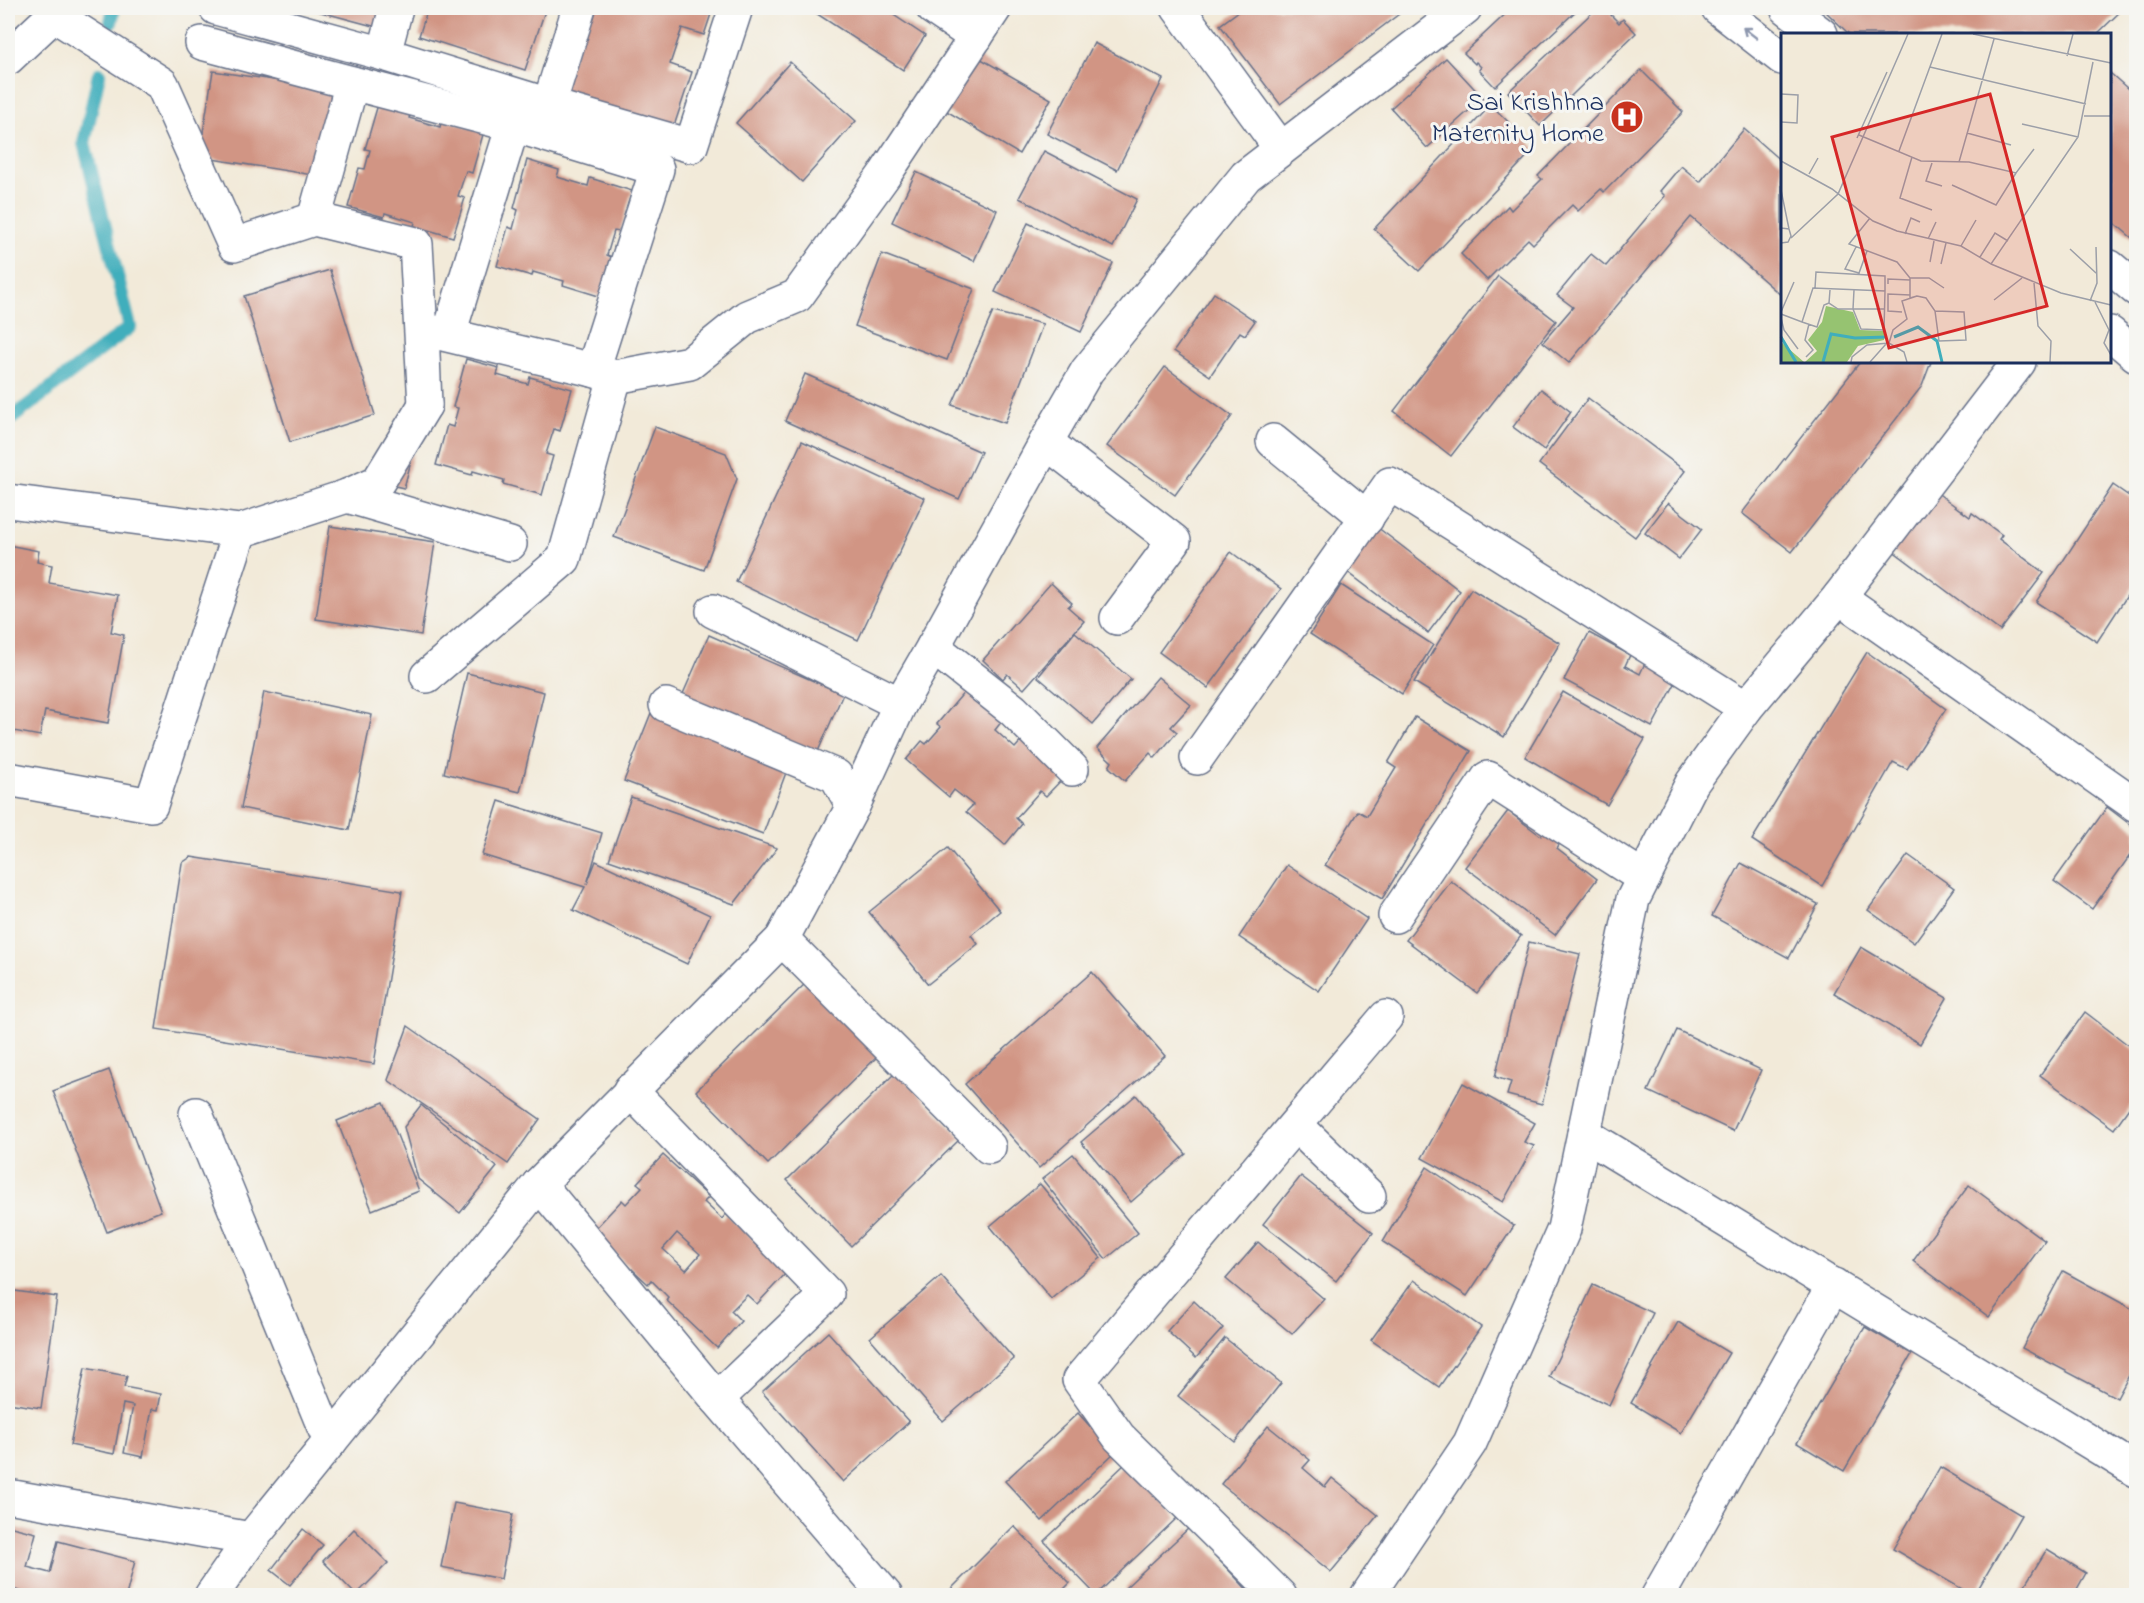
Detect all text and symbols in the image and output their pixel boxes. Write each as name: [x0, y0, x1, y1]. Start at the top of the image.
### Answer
one-way arrow: [1742, 26, 1758, 39]
inset map: [1781, 33, 2111, 363]
place label: Sai Krishhna Maternity Home: [1432, 84, 1605, 154]
hospital icon: Sai Krishhna Maternity Home: [1609, 99, 1645, 135]

